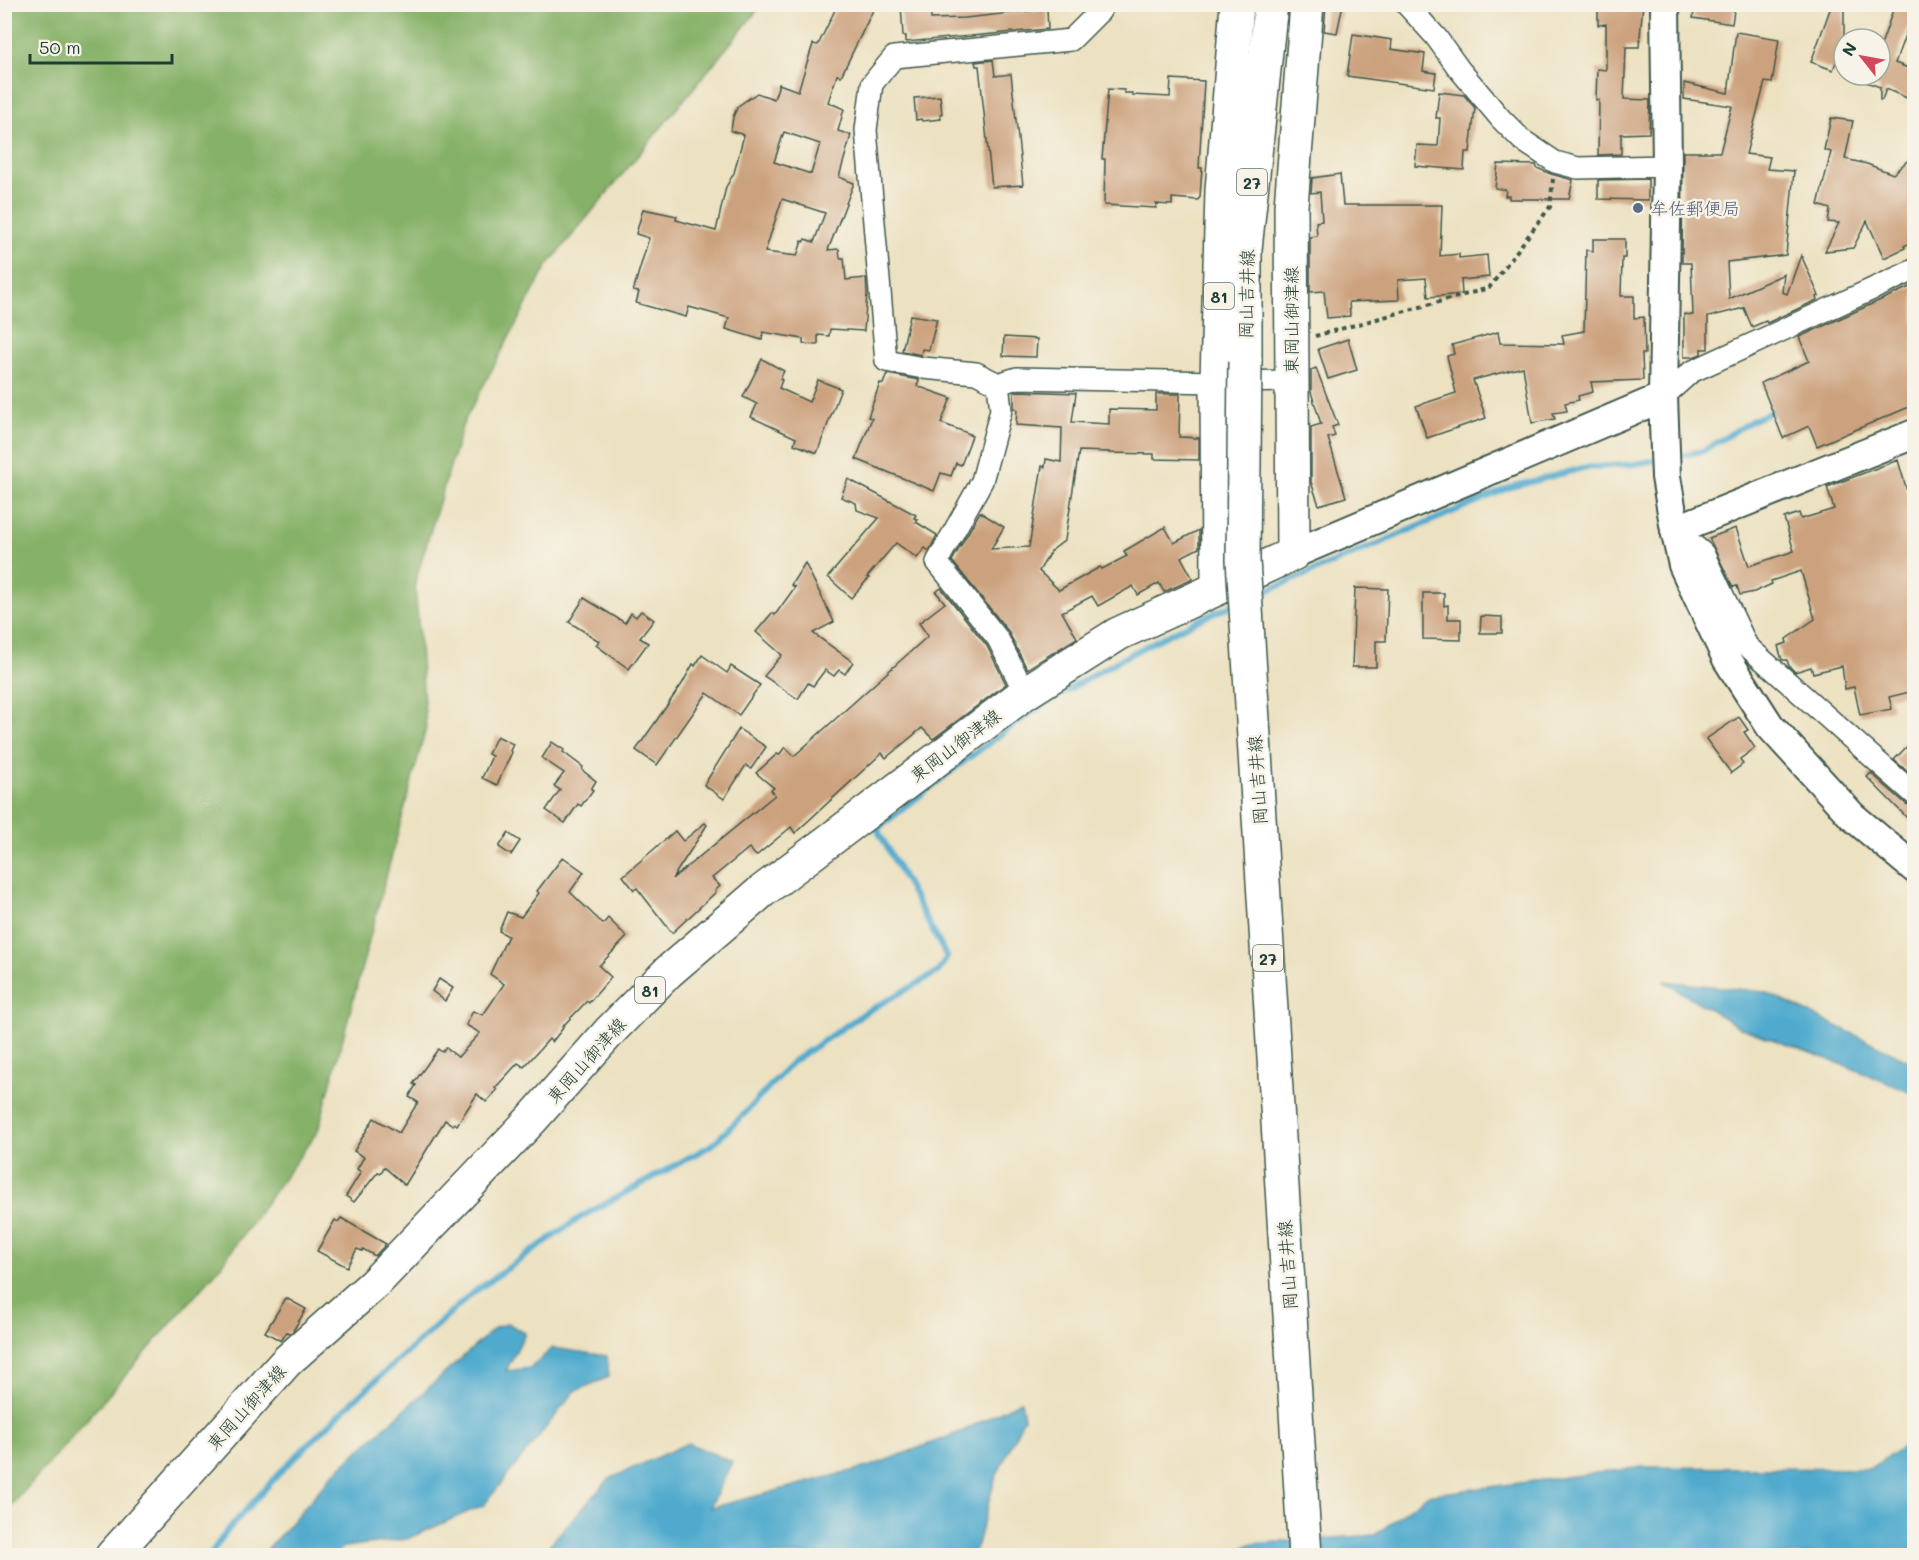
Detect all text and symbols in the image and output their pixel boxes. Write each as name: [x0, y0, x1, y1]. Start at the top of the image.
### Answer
scale bar: [30, 27, 172, 65]
north arrow: [1832, 27, 1892, 87]
text: 50 m: [39, 35, 81, 59]
text: N: [1837, 38, 1861, 60]
road number: 27: [1237, 169, 1267, 195]
place label: 牟佐郵便局: [1650, 196, 1740, 220]
marker: 牟佐郵便局: [1631, 201, 1645, 215]
street label: 岡山吉井線: [1233, 249, 1259, 339]
street label: 東岡山御津線: [1279, 266, 1303, 374]
road number: 81: [1204, 283, 1234, 309]
street label: 東岡山御津線: [905, 703, 1005, 787]
street label: 岡山吉井線: [1242, 734, 1272, 826]
road number: 27: [1253, 945, 1283, 971]
road number: 81: [635, 977, 665, 1003]
street label: 東岡山御津線: [541, 1012, 631, 1108]
street label: 岡山吉井線: [1272, 1219, 1302, 1311]
street label: 東岡山御津線: [201, 1359, 291, 1455]

